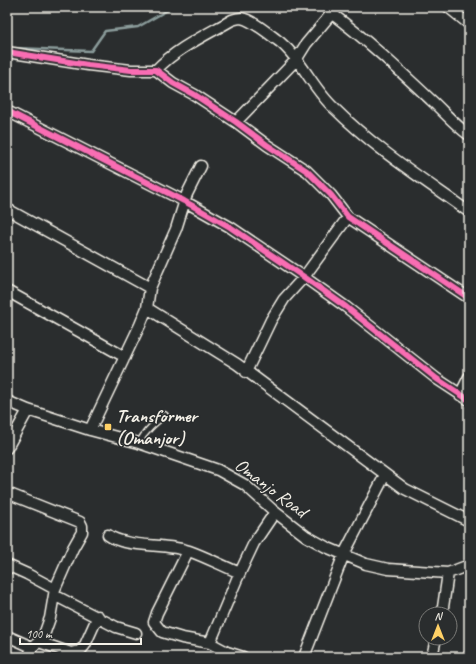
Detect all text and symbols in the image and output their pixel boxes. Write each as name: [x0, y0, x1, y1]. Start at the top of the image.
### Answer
place label: Transformer (Omanjor): [116, 404, 199, 450]
marker: Transformer (Omanjor): [103, 422, 113, 432]
street label: Omanjo Road: [230, 453, 315, 525]
north arrow: [418, 606, 458, 646]
text: N: [435, 609, 444, 623]
scale bar: [20, 620, 141, 646]
text: 100 m: [26, 626, 53, 642]

